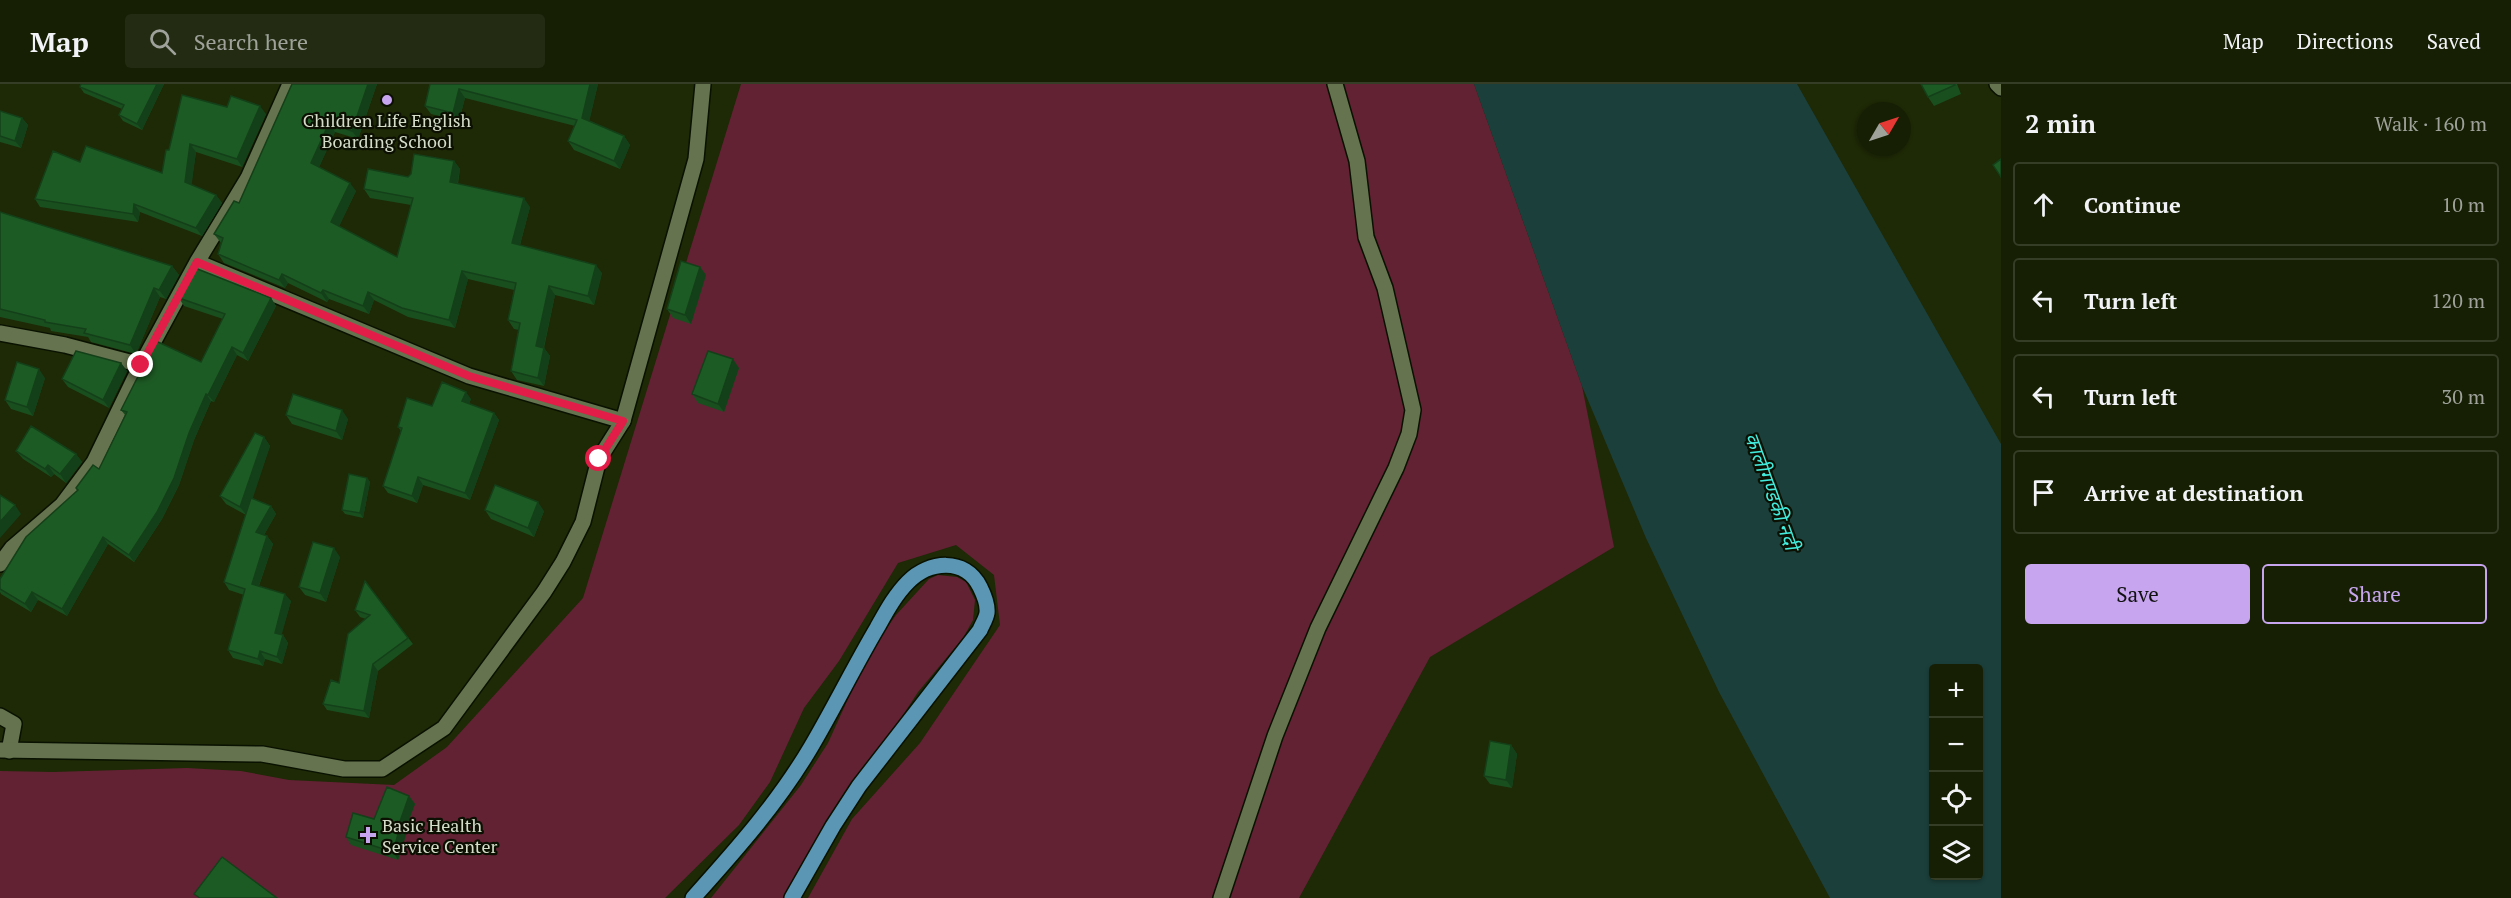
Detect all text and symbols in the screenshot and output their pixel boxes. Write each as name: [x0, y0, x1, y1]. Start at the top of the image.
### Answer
search box: [125, 14, 545, 68]
text: Map: [30, 23, 89, 60]
icon: search: [146, 25, 179, 58]
text: Search here: [194, 27, 308, 56]
text: Map: [2223, 27, 2264, 55]
text: Directions: [2297, 27, 2394, 55]
text: Saved: [2427, 27, 2481, 55]
marker: Children Life English Boarding School: [380, 93, 394, 107]
north arrow: [1857, 102, 1911, 156]
text: 2 min: [2025, 106, 2096, 140]
place label: Children Life English Boarding School: [303, 108, 472, 153]
text: Walk · 160 m: [2375, 110, 2487, 137]
icon: ahead: [2027, 188, 2060, 221]
text: Continue: [2084, 190, 2181, 219]
text: 10 m: [2442, 191, 2485, 218]
icon: left: [2027, 284, 2060, 317]
text: Turn left: [2084, 286, 2177, 315]
text: 120 m: [2431, 287, 2485, 314]
route end: [127, 351, 153, 377]
icon: left: [2027, 380, 2060, 413]
text: Turn left: [2084, 382, 2177, 411]
text: 30 m: [2442, 383, 2485, 410]
water label: कालीगण्डकी नदी: [1738, 429, 1807, 557]
route start: [585, 445, 611, 471]
icon: arrive: [2027, 476, 2060, 509]
text: Arrive at destination: [2084, 478, 2303, 507]
button: Save: [2025, 564, 2250, 624]
button: Share: [2262, 564, 2487, 624]
map controls: [1929, 664, 1983, 880]
button: +: [1929, 664, 1983, 718]
button: −: [1929, 718, 1983, 772]
button: locate: [1929, 772, 1983, 826]
place label: Basic Health Service Center: [382, 813, 498, 858]
marker: Basic Health Service Center: [359, 826, 377, 844]
button: layers: [1929, 826, 1983, 880]

